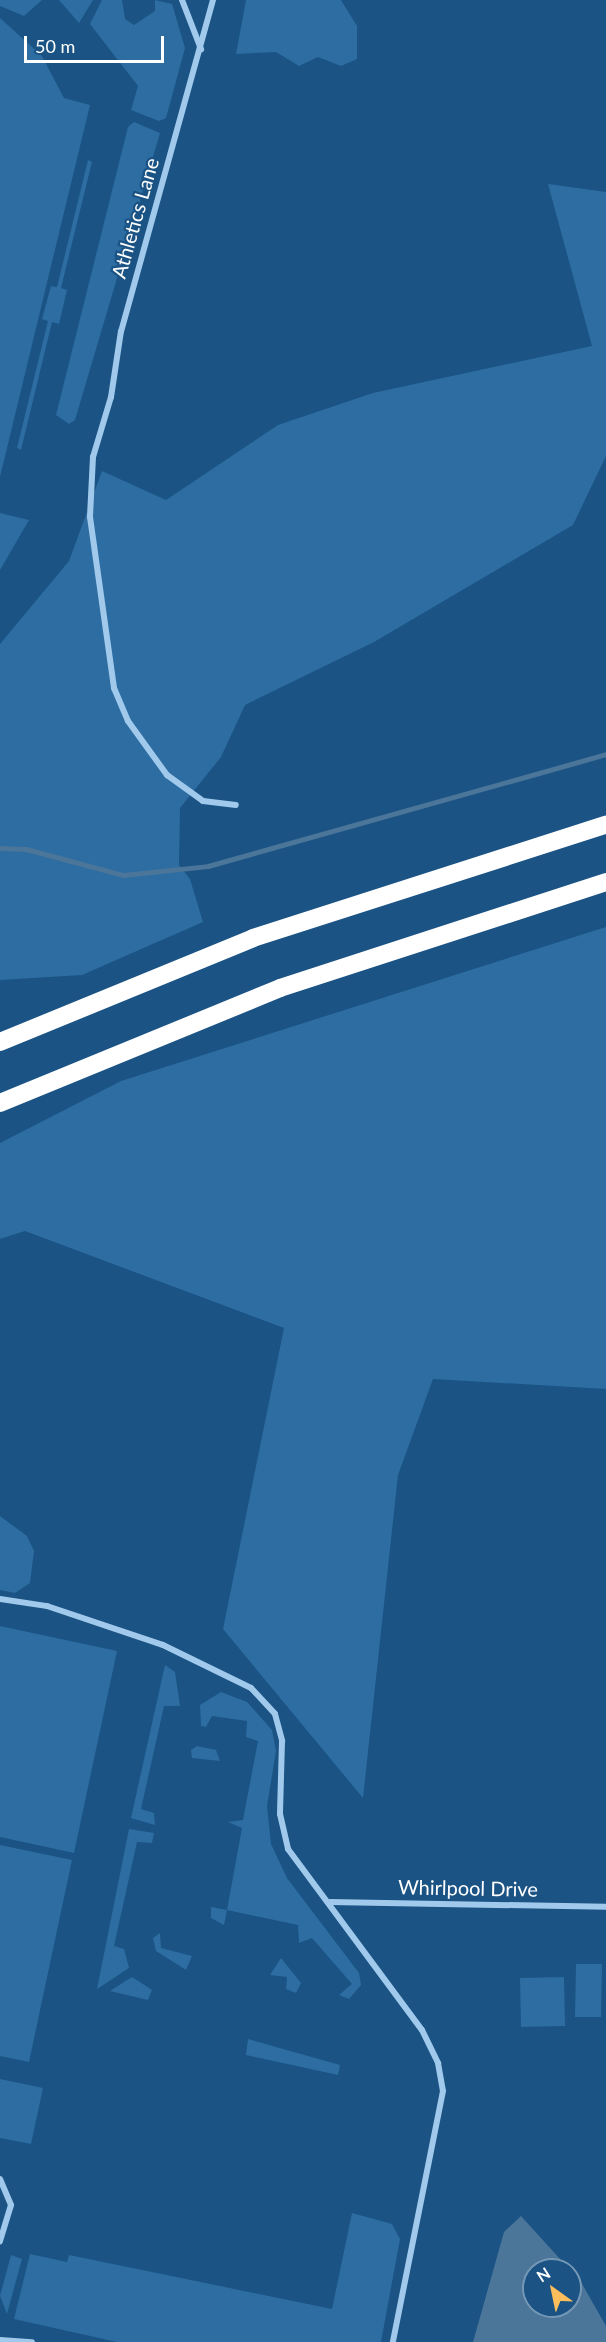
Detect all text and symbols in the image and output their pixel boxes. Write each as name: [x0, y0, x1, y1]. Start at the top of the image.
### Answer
scale bar: [27, 24, 166, 62]
text: 50 m: [35, 35, 75, 57]
street label: Athletics Lane: [106, 155, 164, 281]
street label: Whirlpool Drive: [398, 1875, 538, 1901]
north arrow: [522, 2258, 582, 2318]
text: N: [533, 2263, 553, 2285]

